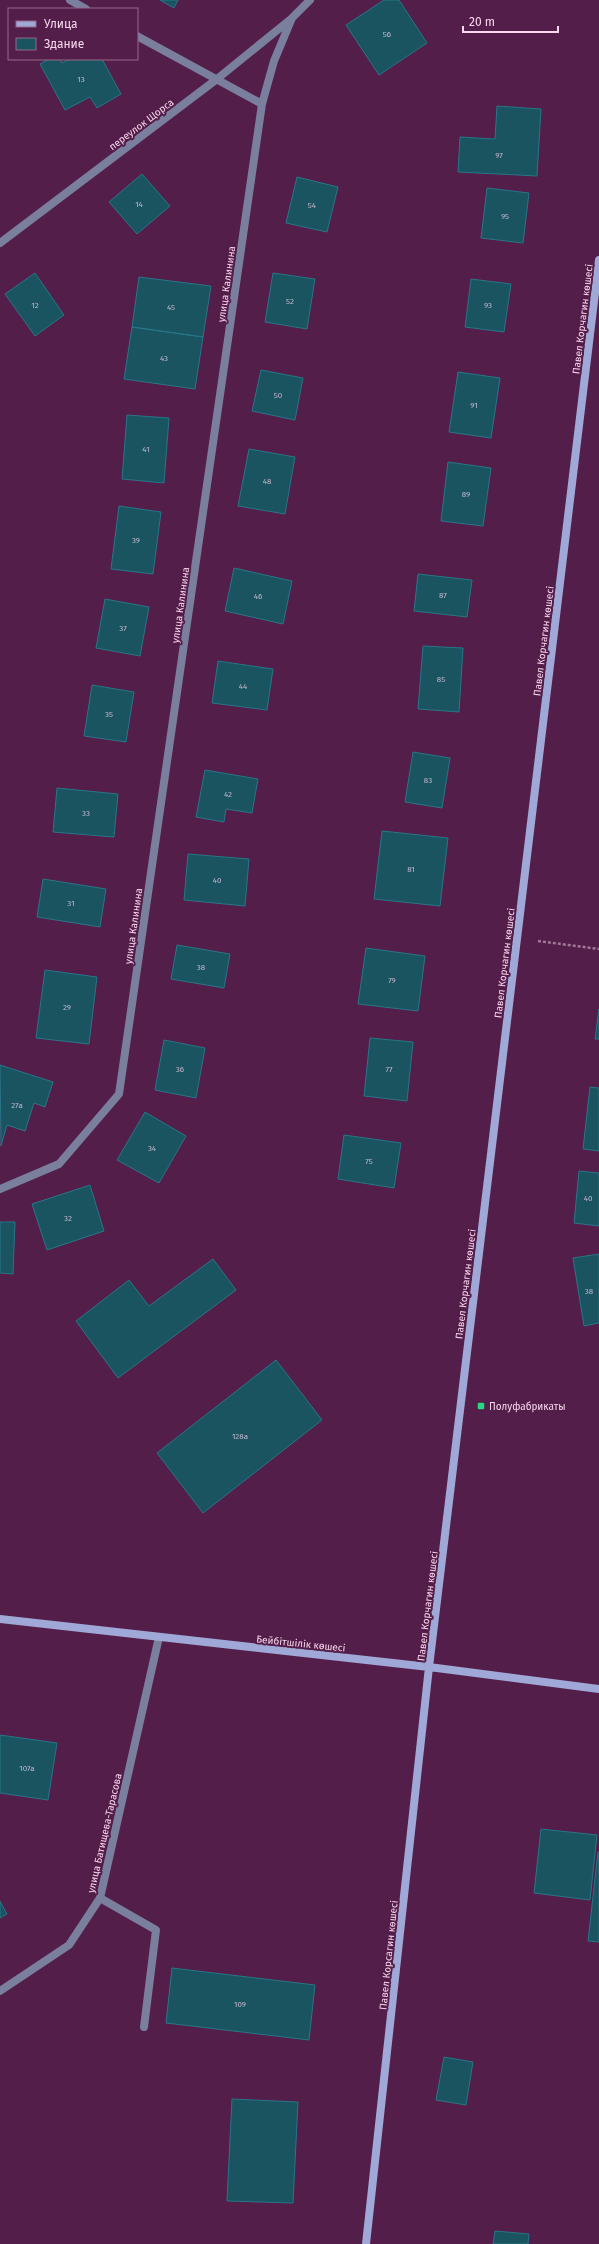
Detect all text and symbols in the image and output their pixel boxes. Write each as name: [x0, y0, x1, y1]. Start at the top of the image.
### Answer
legend: [8, 8, 138, 60]
scale bar: [463, 8, 558, 34]
text: 20 m: [469, 15, 495, 29]
text: Улица: [44, 17, 78, 31]
house number: 56: [383, 30, 391, 39]
text: Здание: [44, 37, 84, 51]
house number: 13: [77, 75, 85, 84]
street label: переулок Щорса: [107, 97, 176, 153]
house number: 97: [495, 151, 503, 160]
house number: 14: [135, 200, 144, 209]
house number: 54: [308, 201, 317, 210]
house number: 95: [501, 212, 509, 221]
street label: улица Калинина: [216, 245, 238, 323]
street label: Павел Корчагин көшесі: [569, 263, 596, 375]
house number: 52: [286, 297, 294, 306]
house number: 12: [31, 301, 39, 310]
house number: 93: [484, 301, 492, 310]
house number: 45: [167, 303, 175, 312]
house number: 43: [160, 354, 168, 363]
house number: 50: [274, 391, 283, 400]
house number: 91: [470, 401, 478, 410]
house number: 41: [142, 445, 150, 454]
house number: 48: [263, 477, 272, 486]
house number: 89: [462, 490, 470, 499]
house number: 39: [132, 536, 140, 545]
street label: улица Калинина: [170, 566, 192, 644]
street label: Павел Корчагин көшесі: [530, 585, 557, 697]
house number: 87: [439, 591, 447, 600]
house number: 46: [254, 592, 262, 601]
house number: 37: [119, 624, 127, 633]
house number: 85: [437, 675, 445, 684]
house number: 44: [239, 682, 248, 691]
house number: 35: [105, 710, 113, 719]
house number: 83: [424, 776, 432, 785]
house number: 42: [224, 790, 232, 799]
house number: 33: [82, 809, 90, 818]
house number: 81: [407, 865, 415, 874]
house number: 40: [213, 876, 222, 885]
street label: улица Калинина: [123, 887, 145, 965]
house number: 31: [67, 899, 75, 908]
street label: Павел Корчагин көшесі: [491, 907, 518, 1019]
house number: 38: [197, 963, 206, 972]
house number: 79: [388, 976, 396, 985]
house number: 29: [63, 1003, 71, 1012]
house number: 36: [176, 1065, 184, 1074]
house number: 77: [385, 1065, 393, 1074]
house number: 27а: [11, 1101, 23, 1110]
house number: 34: [148, 1144, 157, 1153]
house number: 75: [365, 1157, 373, 1166]
house number: 40: [584, 1194, 593, 1203]
house number: 32: [64, 1214, 72, 1223]
street label: Павел Корчагин көшесі: [452, 1228, 479, 1340]
house number: 38: [585, 1287, 594, 1296]
marker: Полуфабрикаты: [476, 1401, 486, 1411]
place label: Полуфабрикаты: [489, 1401, 566, 1413]
house number: 128а: [232, 1432, 248, 1441]
street label: Павел Корчагин көшесі: [414, 1550, 441, 1662]
street label: Бейбітшілік көшесі: [256, 1632, 346, 1655]
house number: 107а: [19, 1764, 35, 1773]
street label: улица Батищева-Тарасова: [85, 1772, 125, 1894]
street label: Павел Корсагин көшесі: [376, 1899, 401, 2010]
house number: 109: [234, 2000, 246, 2009]

